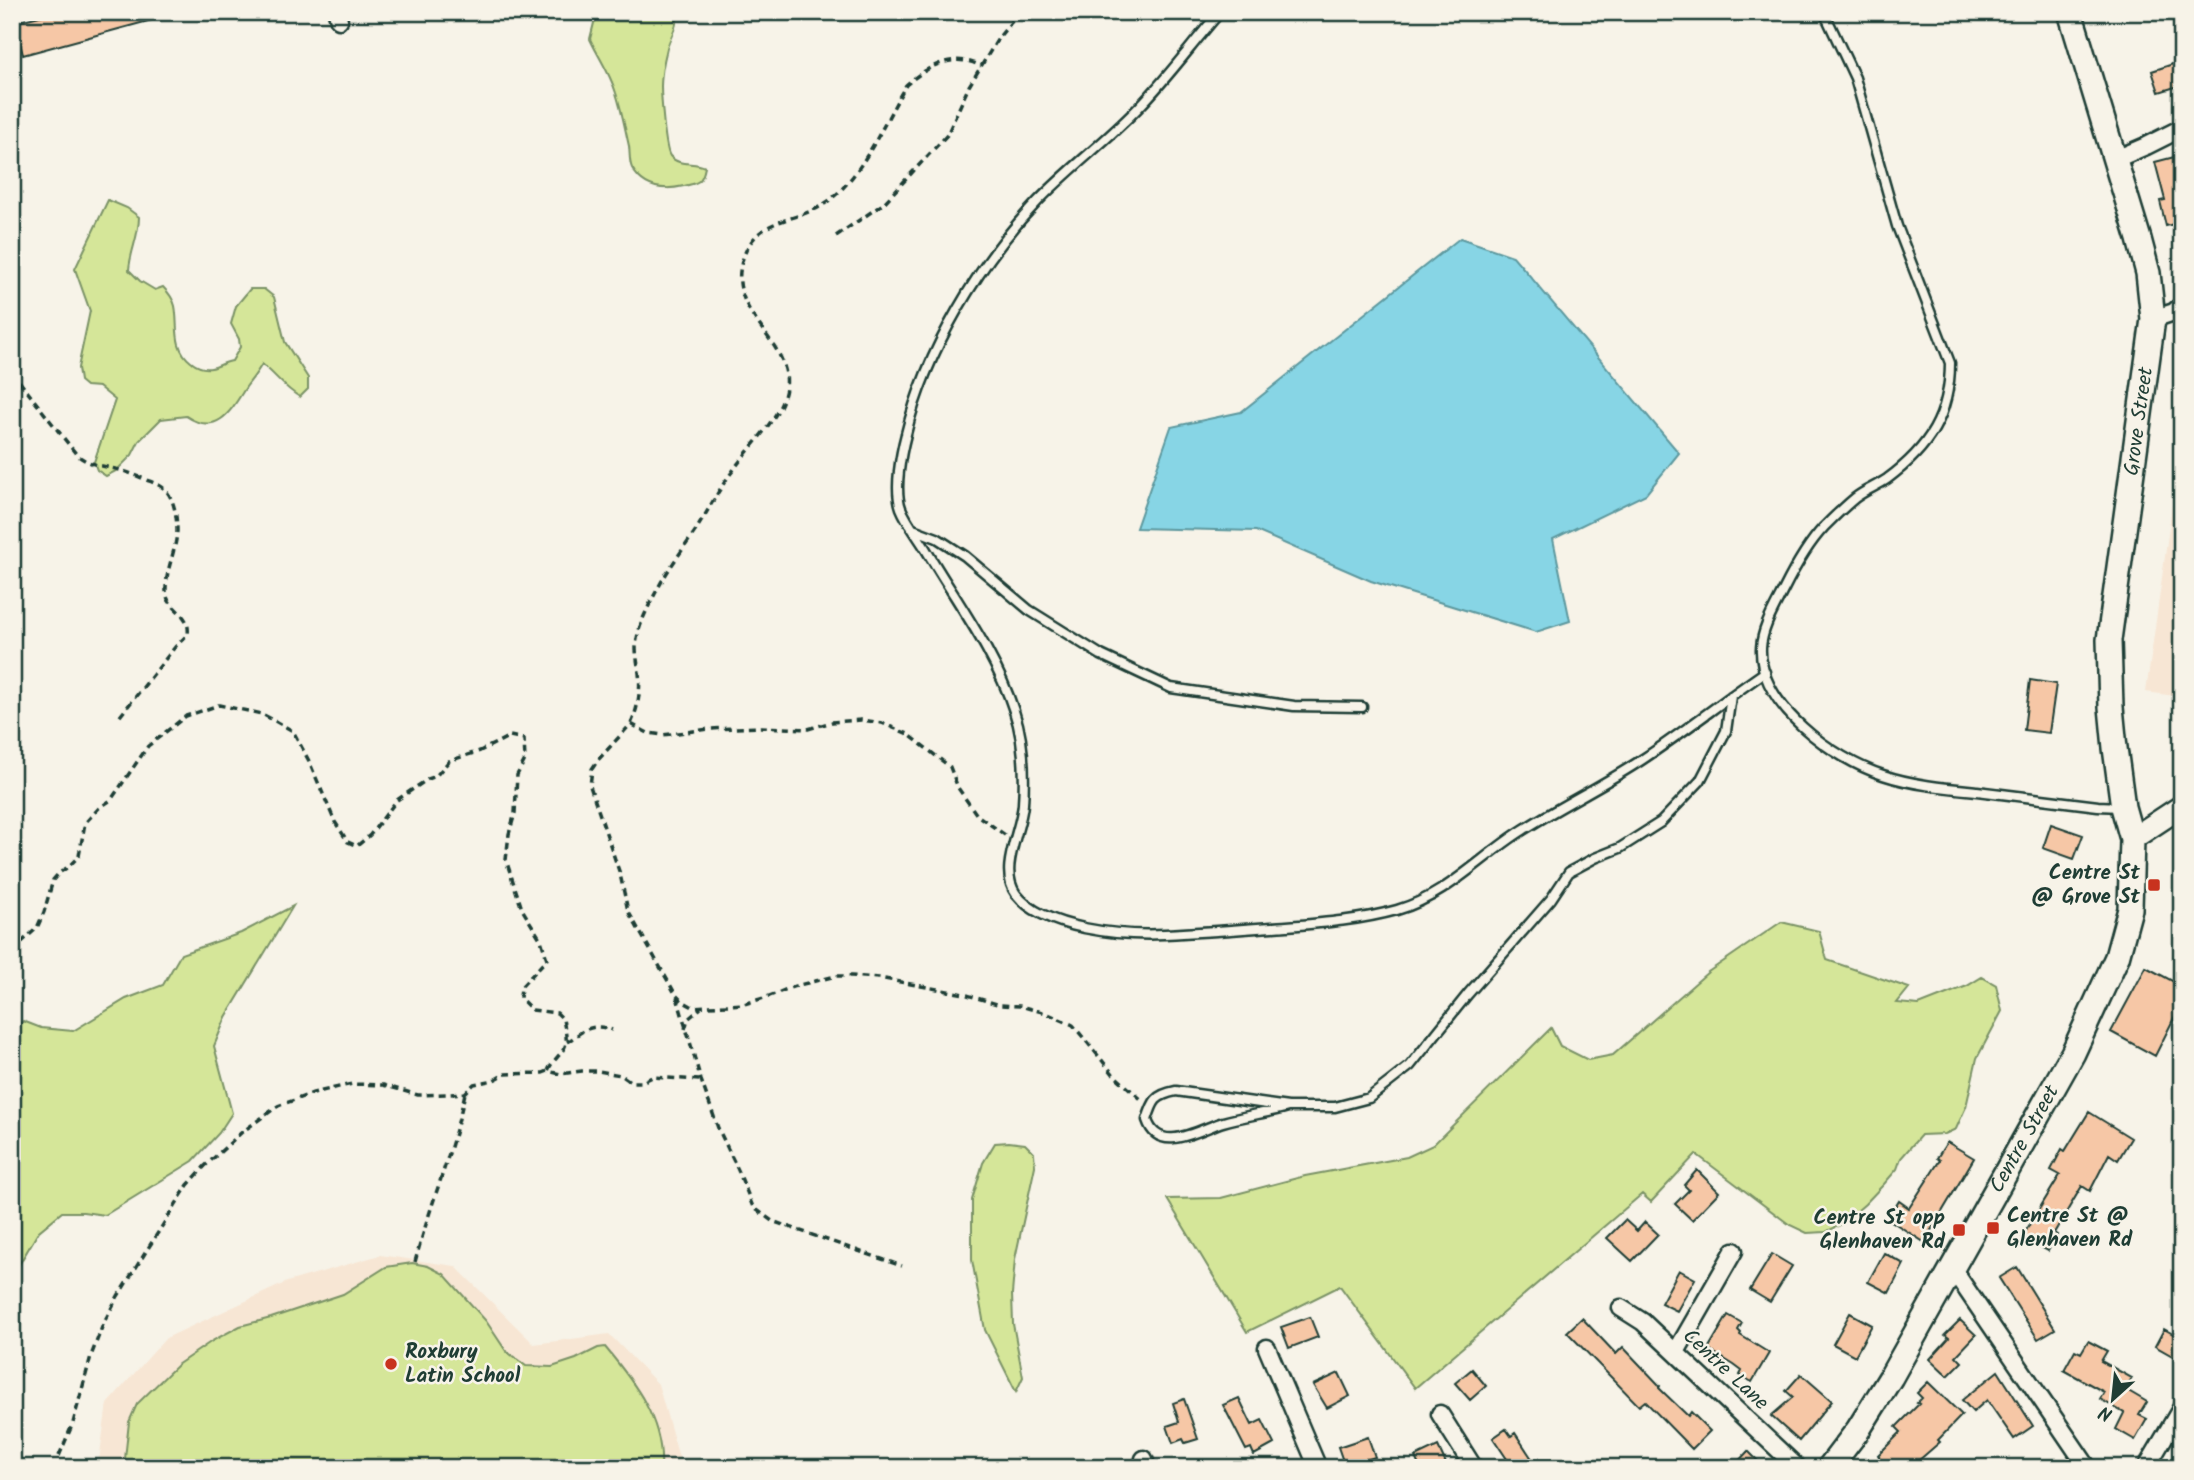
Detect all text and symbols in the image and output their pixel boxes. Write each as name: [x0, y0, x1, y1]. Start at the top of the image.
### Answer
street label: Grove Street: [2115, 364, 2163, 478]
place label: Centre St @ Grove St: [2031, 857, 2141, 914]
marker: Centre St @ Grove St: [2146, 877, 2162, 893]
street label: Centre Street: [1981, 1078, 2069, 1199]
place label: Centre St @ Glenhaven Rd: [2007, 1200, 2133, 1257]
place label: Centre St opp Glenhaven Rd: [1813, 1202, 1946, 1259]
marker: Centre St @ Glenhaven Rd: [1985, 1220, 2001, 1236]
marker: Centre St opp Glenhaven Rd: [1951, 1222, 1967, 1238]
street label: Centre Lane: [1674, 1321, 1776, 1419]
place label: Roxbury Latin School: [405, 1336, 521, 1393]
marker: Roxbury Latin School: [383, 1356, 399, 1372]
north arrow: [2078, 1364, 2148, 1434]
text: N: [2094, 1396, 2118, 1428]

